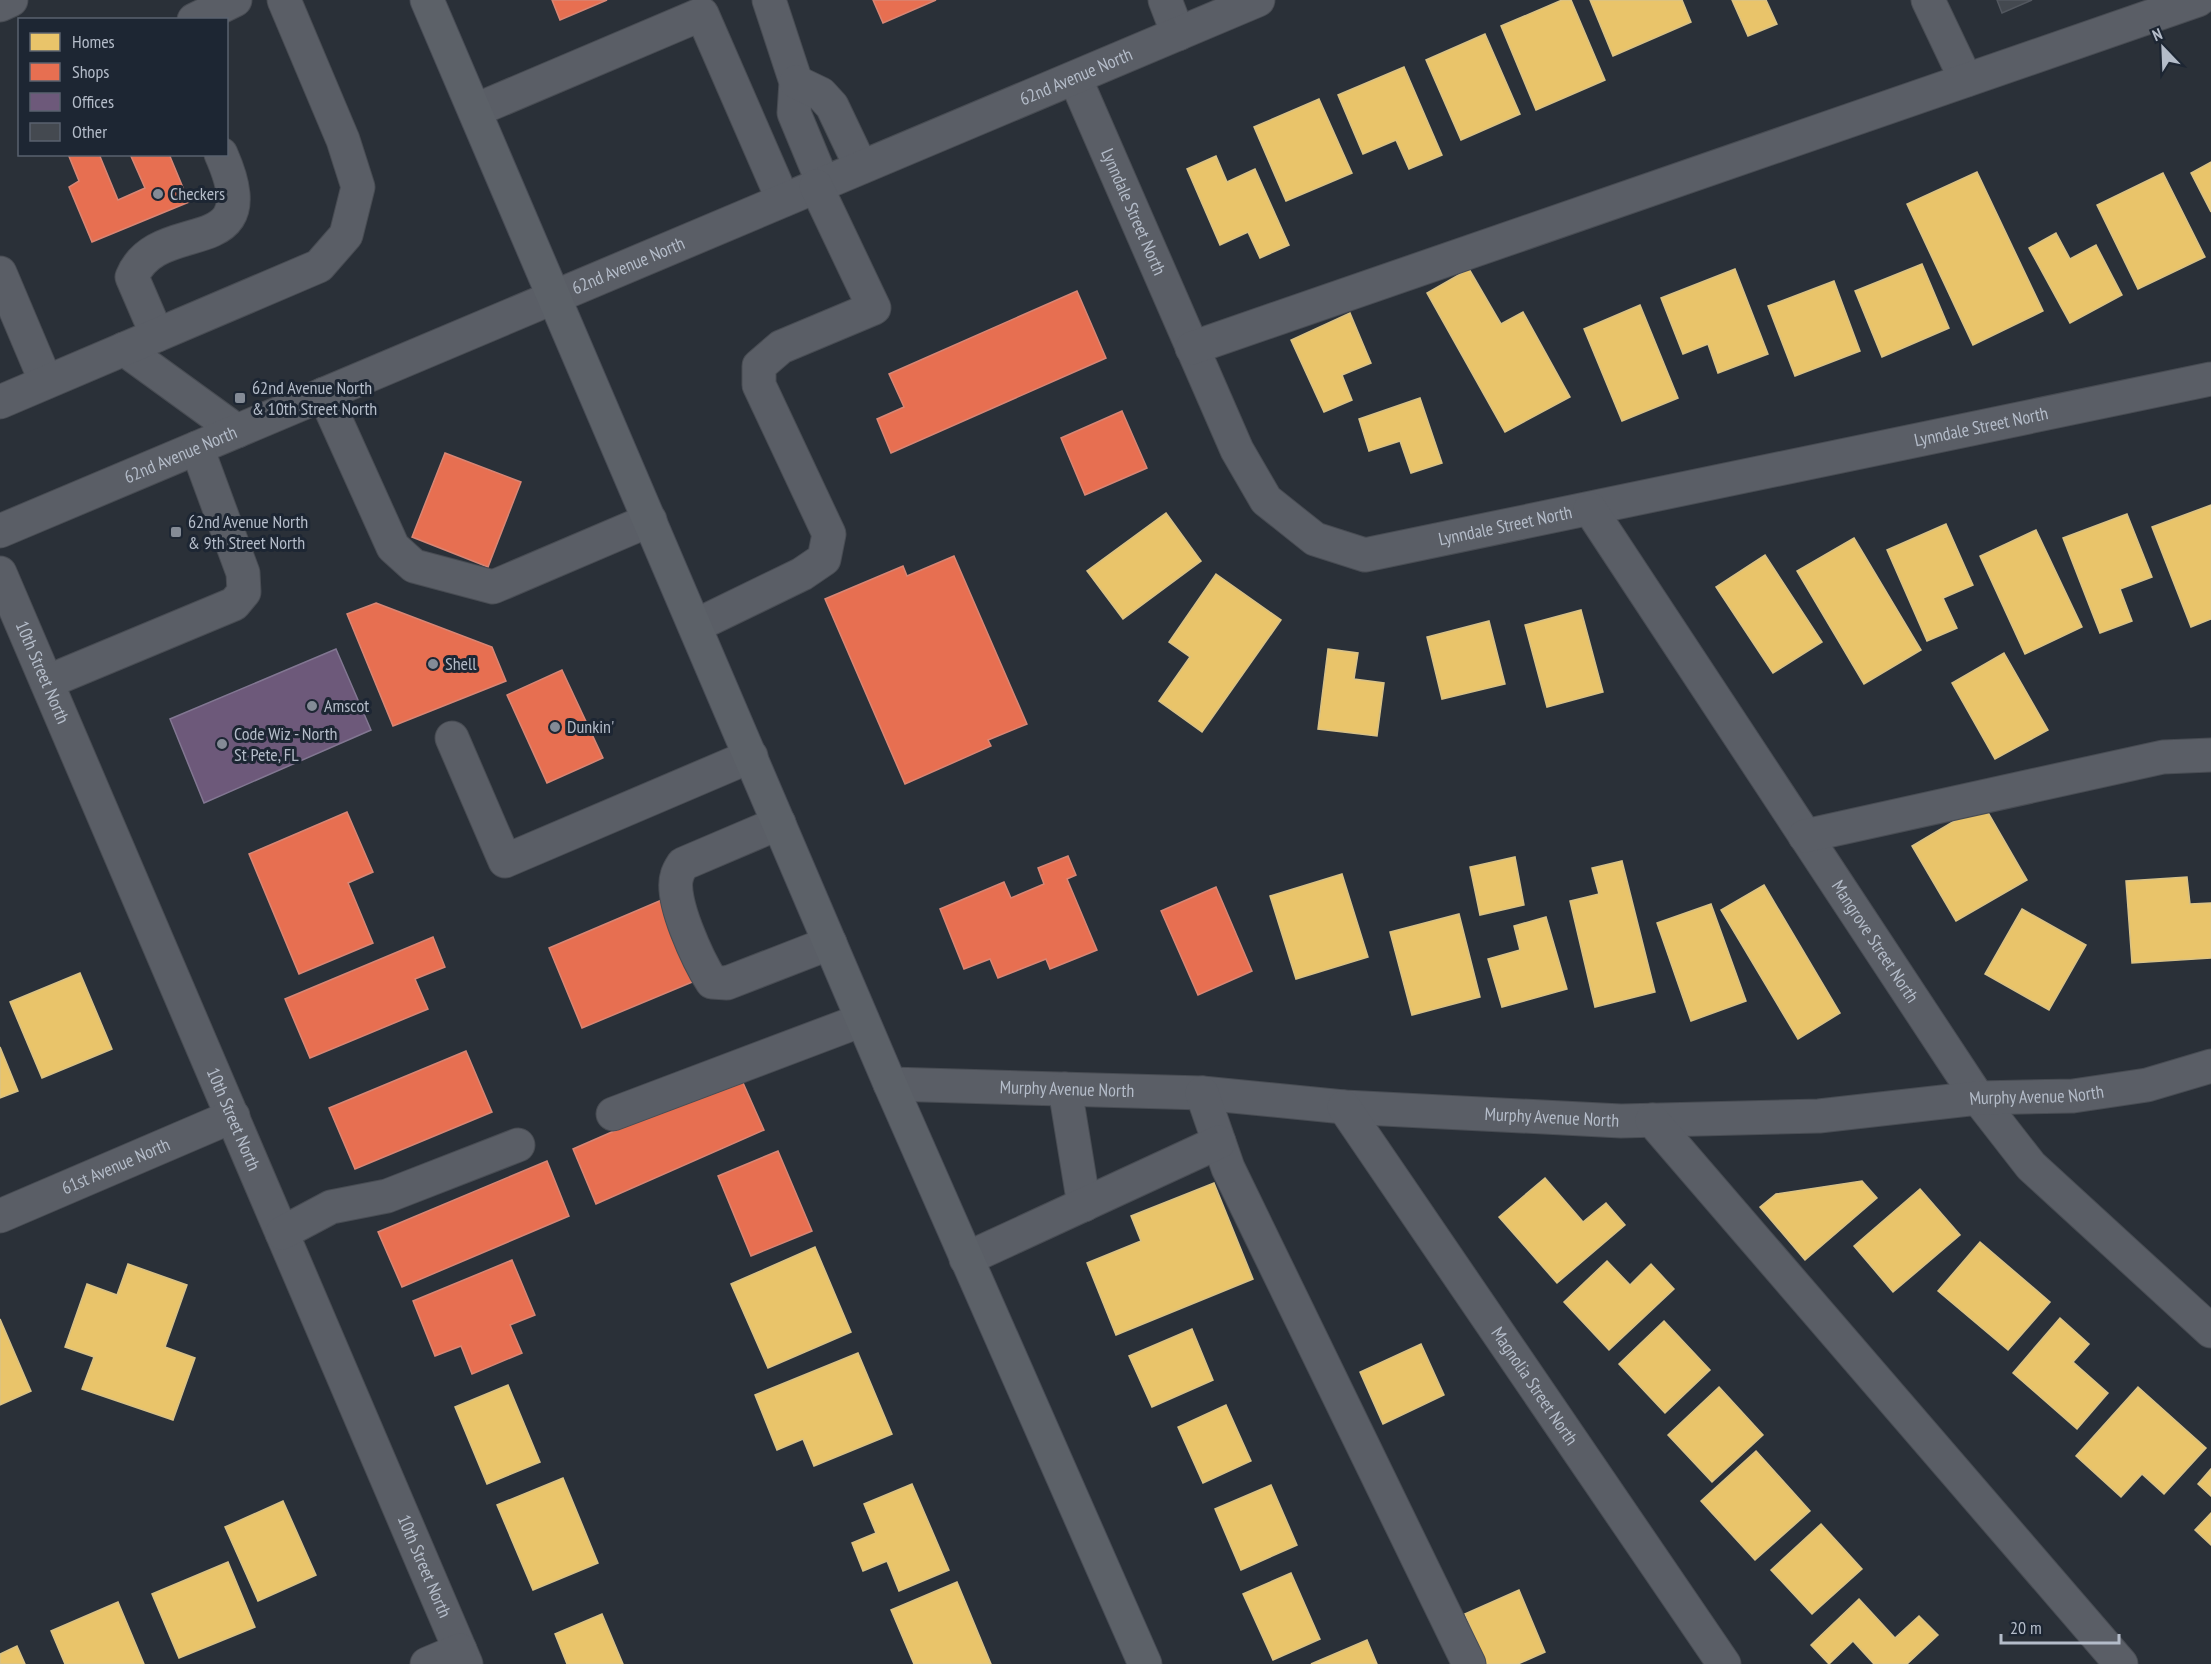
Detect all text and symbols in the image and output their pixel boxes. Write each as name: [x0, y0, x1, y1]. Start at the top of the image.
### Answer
legend: [18, 18, 228, 156]
north arrow: [2133, 18, 2193, 78]
text: N: [2149, 23, 2165, 45]
text: Homes: [72, 30, 115, 53]
street label: 62nd Avenue North: [1016, 42, 1136, 110]
text: Shops: [72, 60, 109, 83]
text: Offices: [72, 90, 114, 113]
text: Other: [72, 120, 107, 143]
street label: Lynndale Street North: [1096, 145, 1171, 279]
place label: Checkers: [170, 182, 225, 205]
marker: Checkers: [151, 187, 165, 201]
street label: 62nd Avenue North: [568, 231, 688, 299]
place label: 62nd Avenue North & 10th Street North: [252, 376, 377, 420]
marker: 62nd Avenue North & 10th Street North: [233, 391, 247, 405]
street label: Lynndale Street North: [1912, 401, 2050, 451]
street label: 62nd Avenue North: [120, 420, 240, 488]
street label: Lynndale Street North: [1436, 500, 1574, 550]
place label: 62nd Avenue North & 9th Street North: [188, 510, 308, 554]
marker: 62nd Avenue North & 9th Street North: [169, 525, 183, 539]
street label: 10th Street North: [11, 617, 75, 727]
place label: Shell: [445, 652, 477, 675]
marker: Shell: [426, 657, 440, 671]
place label: Amscot: [324, 694, 369, 717]
marker: Amscot: [305, 699, 319, 713]
place label: Dunkin': [567, 715, 614, 738]
marker: Dunkin': [548, 720, 562, 734]
place label: Code Wiz - North St Pete, FL: [234, 722, 338, 766]
marker: Code Wiz - North St Pete, FL: [215, 737, 229, 751]
street label: Mangrove Street North: [1827, 876, 1924, 1007]
street label: 10th Street North: [202, 1064, 266, 1174]
street label: Murphy Avenue North: [999, 1075, 1135, 1102]
street label: Murphy Avenue North: [1968, 1080, 2105, 1110]
street label: Murphy Avenue North: [1484, 1102, 1620, 1132]
street label: 61st Avenue North: [58, 1132, 173, 1199]
street label: Magnolia Street North: [1486, 1322, 1583, 1449]
street label: 10th Street North: [393, 1511, 457, 1621]
scale bar: [2001, 1607, 2120, 1645]
text: 20 m: [2010, 1616, 2042, 1639]

